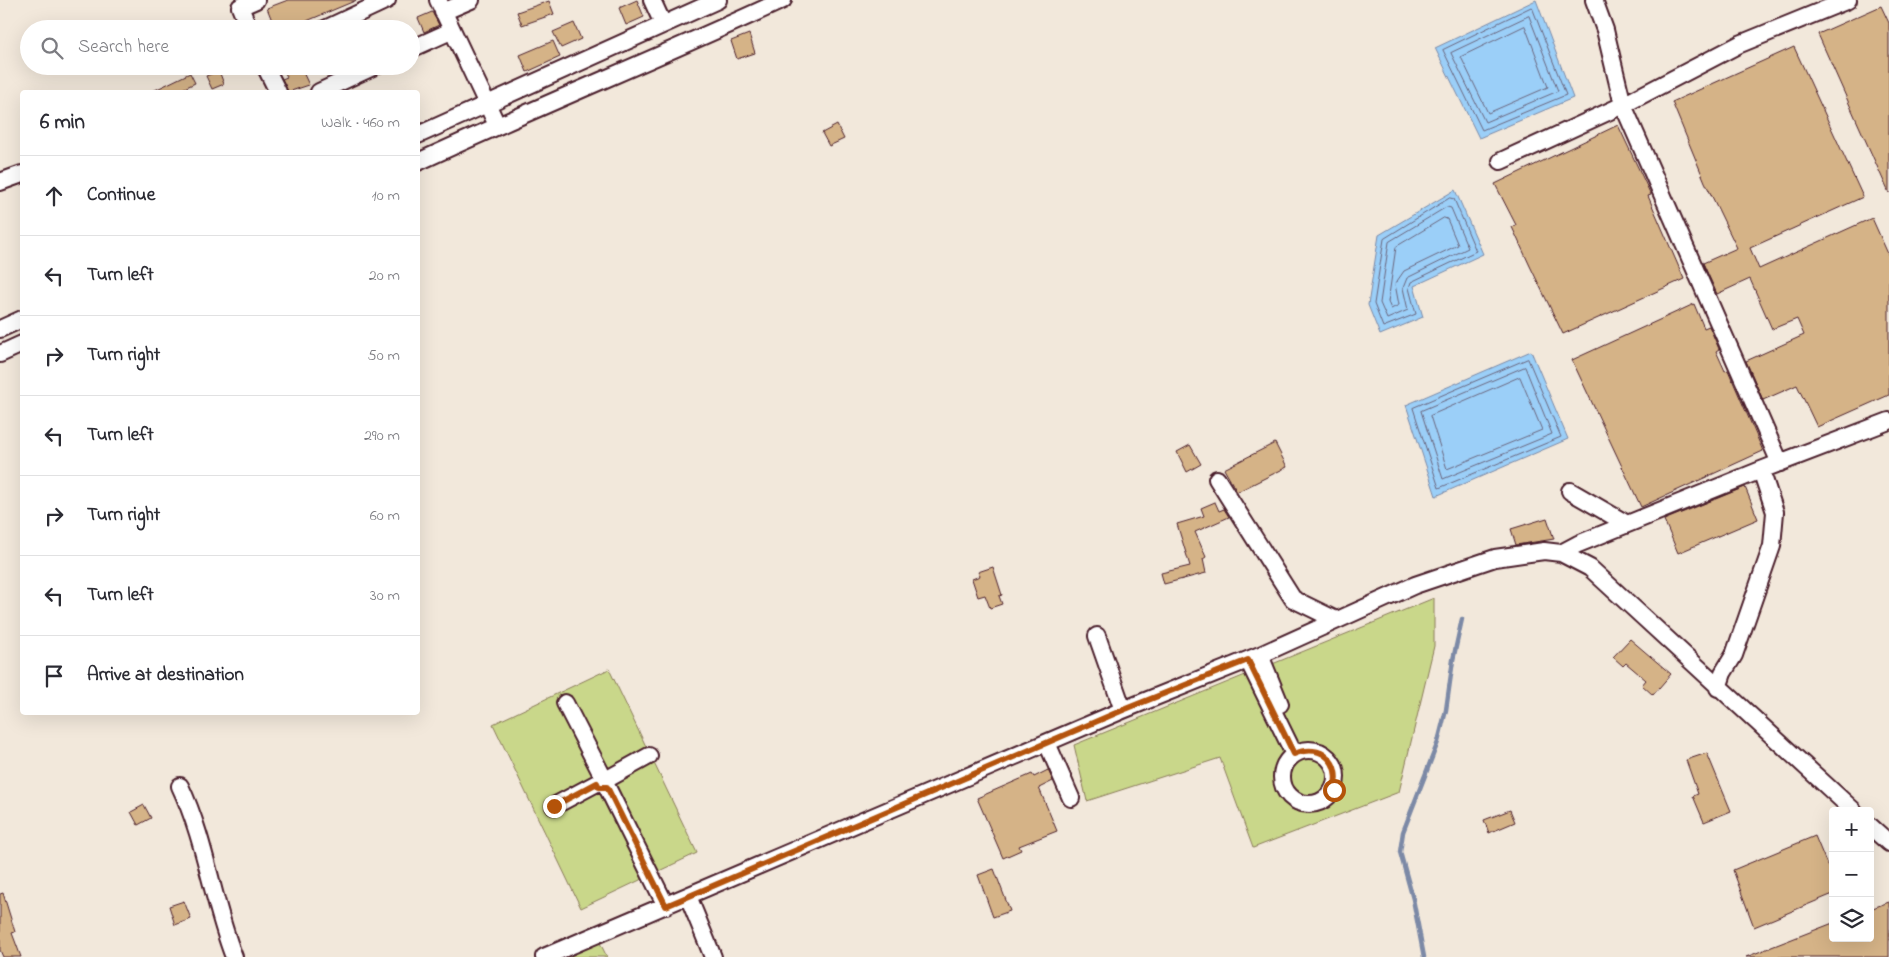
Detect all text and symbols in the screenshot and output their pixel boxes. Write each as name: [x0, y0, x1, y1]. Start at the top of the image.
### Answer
search box: [20, 20, 420, 75]
icon: search: [38, 34, 66, 62]
text: Search here: [78, 34, 169, 61]
text: 6 min: [40, 108, 85, 138]
text: Walk · 460 m: [321, 111, 400, 135]
icon: ahead: [40, 182, 68, 210]
text: Continue: [87, 182, 155, 209]
text: 10 m: [372, 184, 400, 208]
icon: left: [40, 262, 68, 290]
text: Turn left: [87, 262, 154, 289]
text: 20 m: [369, 264, 400, 288]
icon: right: [40, 342, 68, 370]
text: Turn right: [87, 342, 160, 369]
text: 50 m: [368, 344, 400, 368]
icon: left: [40, 422, 68, 450]
text: Turn left: [87, 422, 154, 449]
text: 290 m: [364, 424, 400, 448]
icon: right: [40, 502, 68, 530]
text: Turn right: [87, 502, 160, 529]
text: 60 m: [370, 504, 400, 528]
icon: left: [40, 582, 68, 610]
text: Turn left: [87, 582, 154, 609]
text: 30 m: [370, 584, 400, 608]
icon: arrive: [40, 662, 68, 690]
text: Arrive at destination: [87, 662, 244, 689]
route start: [1323, 779, 1346, 802]
route end: [543, 795, 566, 818]
map controls: [1829, 807, 1874, 942]
button: +: [1829, 807, 1874, 852]
button: −: [1829, 852, 1874, 897]
button: layers: [1829, 897, 1874, 942]

